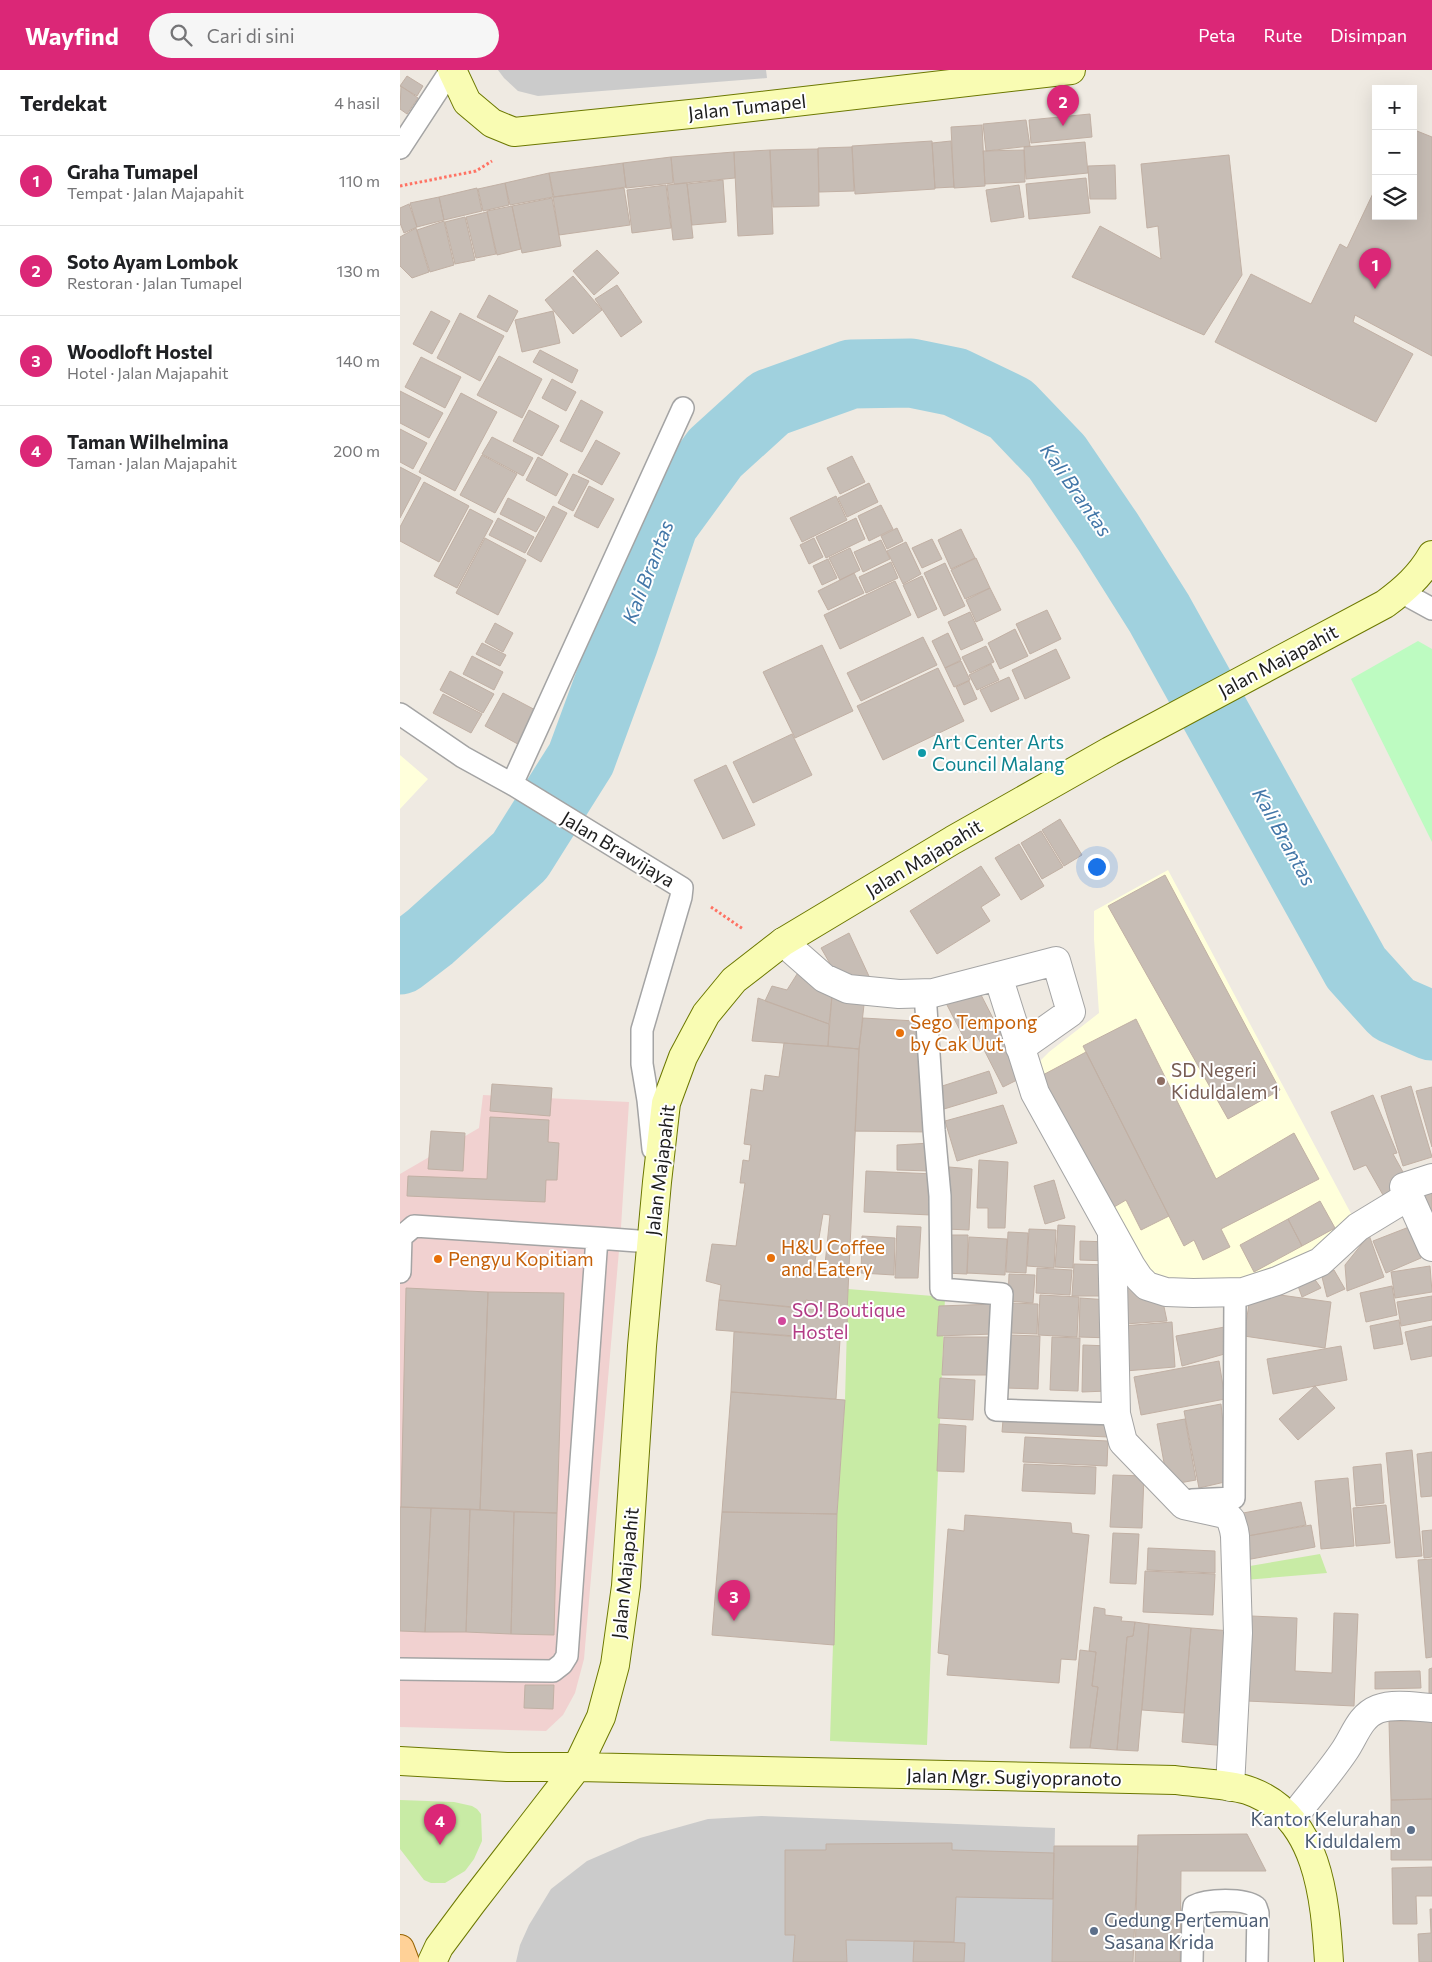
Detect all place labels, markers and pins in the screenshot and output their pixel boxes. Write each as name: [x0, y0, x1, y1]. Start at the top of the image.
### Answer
pin: 2: [1047, 85, 1079, 126]
pin: 1: [1359, 248, 1391, 289]
place label: Art Center Arts Council Malang: [932, 730, 1065, 775]
marker: Art Center Arts Council Malang: [916, 747, 928, 759]
place label: Sego Tempong by Cak Uut: [910, 1010, 1037, 1055]
marker: Sego Tempong by Cak Uut: [894, 1027, 906, 1039]
place label: SD Negeri Kiduldalem 1: [1171, 1058, 1279, 1103]
marker: SD Negeri Kiduldalem 1: [1155, 1075, 1167, 1087]
place label: H&U Coffee and Eatery: [781, 1235, 885, 1280]
place label: Pengyu Kopitiam: [448, 1247, 594, 1270]
marker: H&U Coffee and Eatery: [765, 1252, 777, 1264]
marker: Pengyu Kopitiam: [432, 1253, 444, 1265]
place label: SO! Boutique Hostel: [792, 1298, 905, 1343]
marker: SO! Boutique Hostel: [776, 1315, 788, 1327]
pin: 3: [718, 1580, 750, 1621]
pin: 4: [424, 1804, 456, 1845]
place label: Kantor Kelurahan Kiduldalem: [1251, 1807, 1401, 1852]
marker: Kantor Kelurahan Kiduldalem: [1405, 1824, 1417, 1836]
place label: Gedung Pertemuan Sasana Krida: [1104, 1908, 1269, 1953]
marker: Gedung Pertemuan Sasana Krida: [1088, 1925, 1100, 1937]

